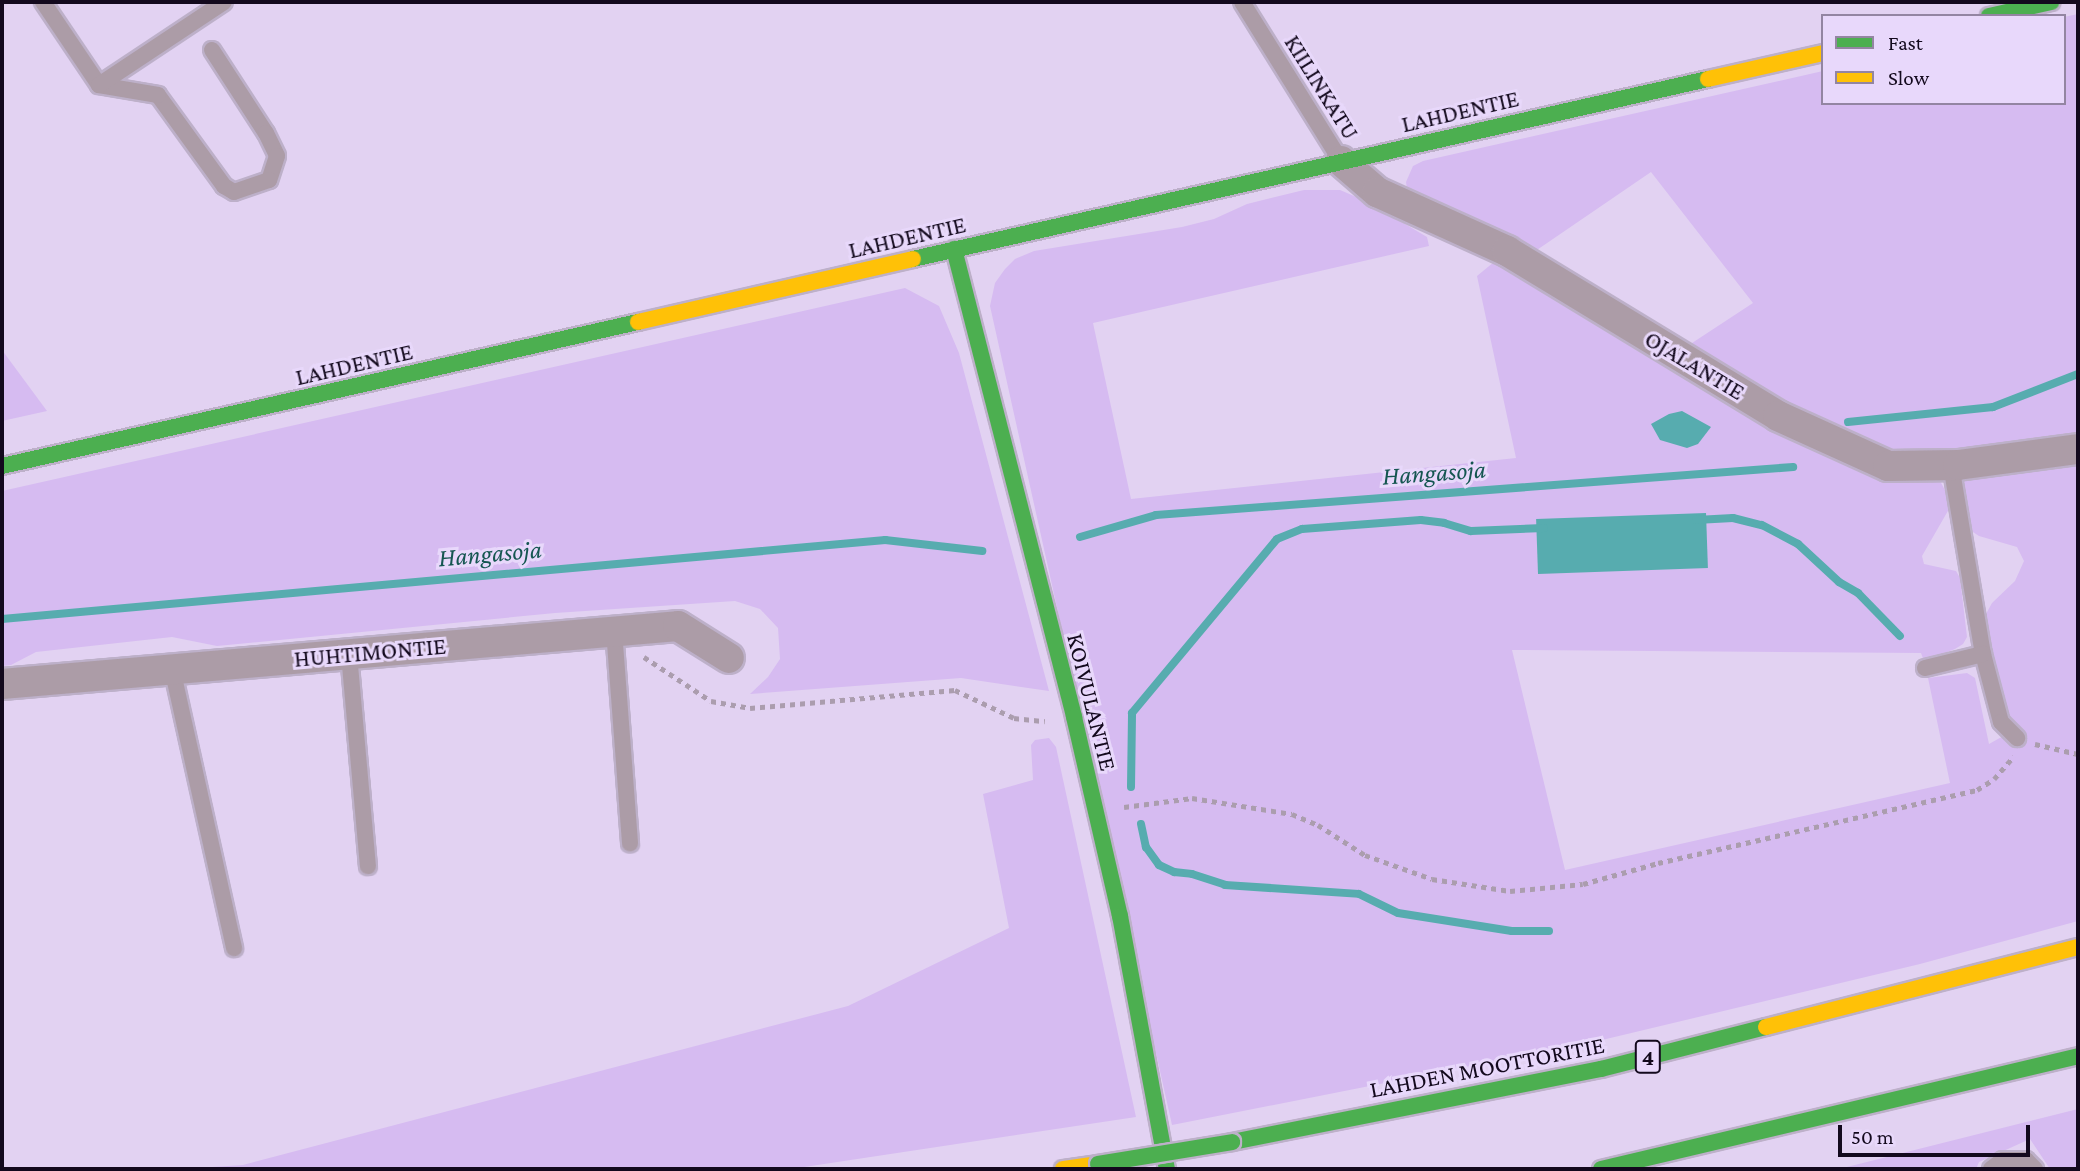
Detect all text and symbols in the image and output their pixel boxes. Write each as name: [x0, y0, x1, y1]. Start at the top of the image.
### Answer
legend: [1821, 14, 2066, 105]
street label: KIILINKATU: [1278, 29, 1366, 145]
text: Fast: [1888, 31, 1923, 55]
text: Slow: [1888, 66, 1929, 90]
street label: LAHDENTIE: [1399, 84, 1521, 138]
street label: LAHDENTIE: [846, 210, 968, 264]
street label: OJALANTIE: [1640, 324, 1750, 406]
street label: LAHDENTIE: [293, 337, 415, 391]
water label: Hangasoja: [1381, 454, 1487, 492]
water label: Hangasoja: [437, 534, 543, 574]
street label: KOIVULANTIE: [1061, 630, 1123, 774]
street label: HUHTIMONTIE: [293, 631, 447, 673]
street label: LAHDEN MOOTTORITIE: [1367, 1030, 1607, 1104]
road number: 4: [1634, 1038, 1662, 1076]
scale bar: [1842, 1112, 2035, 1156]
text: 50 m: [1851, 1125, 1894, 1149]

